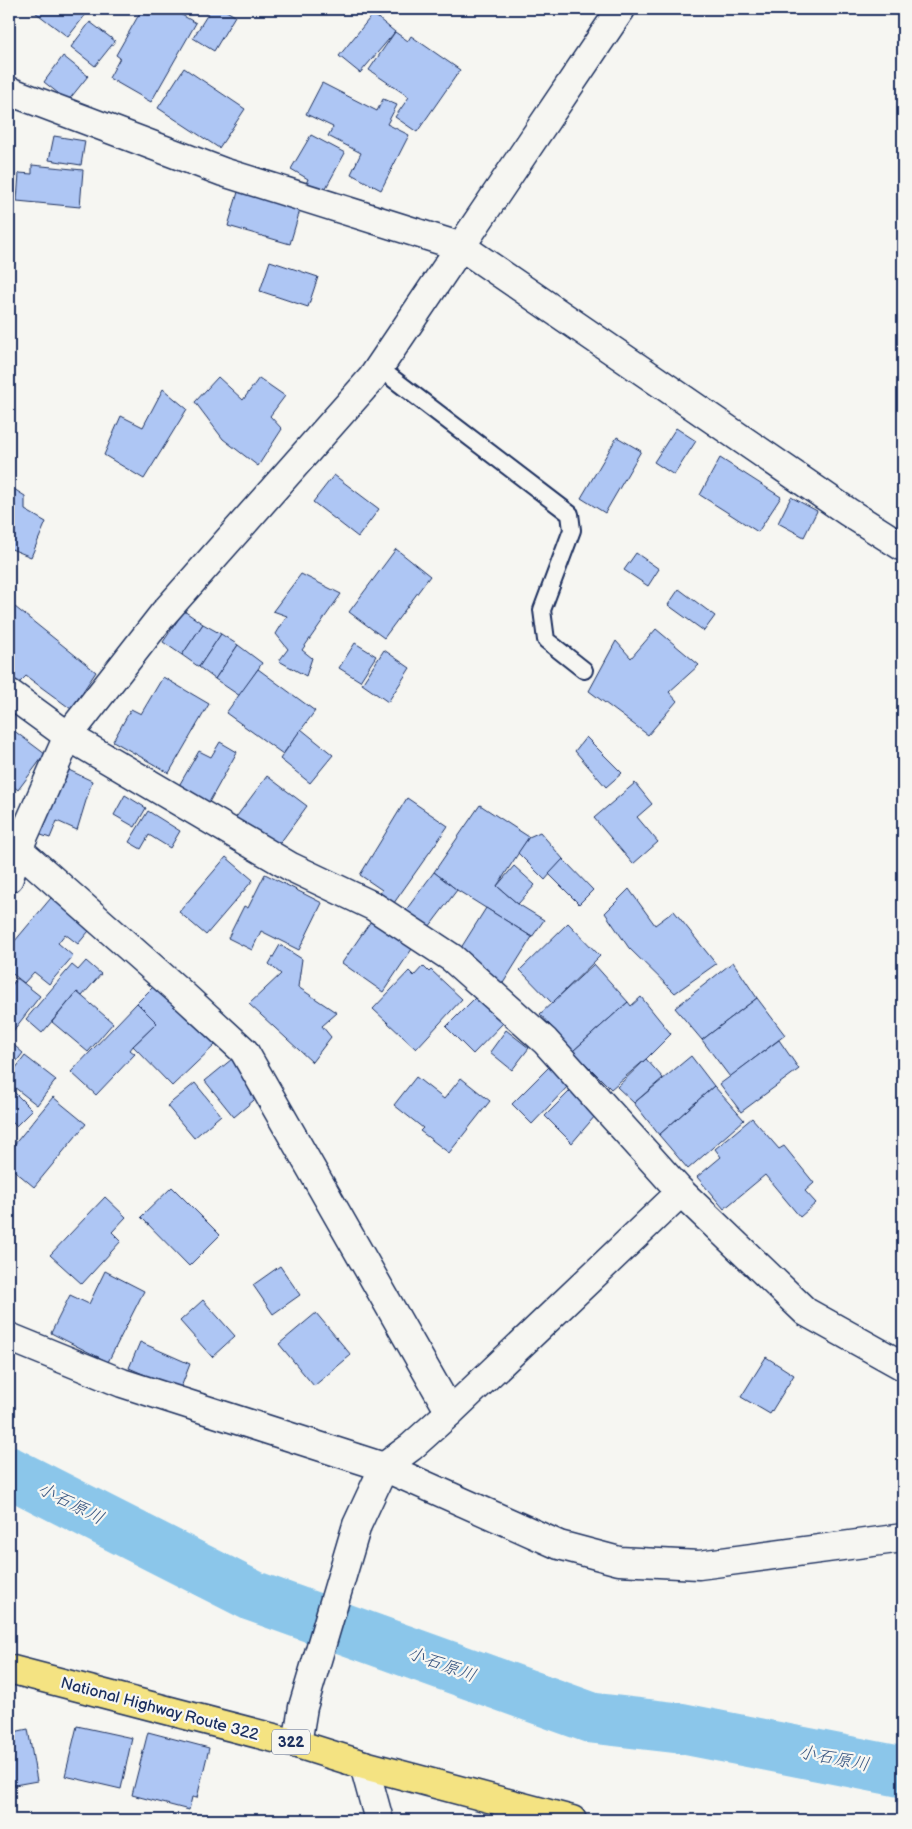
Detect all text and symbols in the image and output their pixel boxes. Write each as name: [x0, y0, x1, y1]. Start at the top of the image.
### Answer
water label: 小石原川: [34, 1478, 108, 1529]
water label: 小石原川: [404, 1642, 479, 1687]
street label: National Highway Route 322: [58, 1674, 261, 1745]
road number: 322: [272, 1730, 310, 1754]
water label: 小石原川: [797, 1741, 871, 1776]

